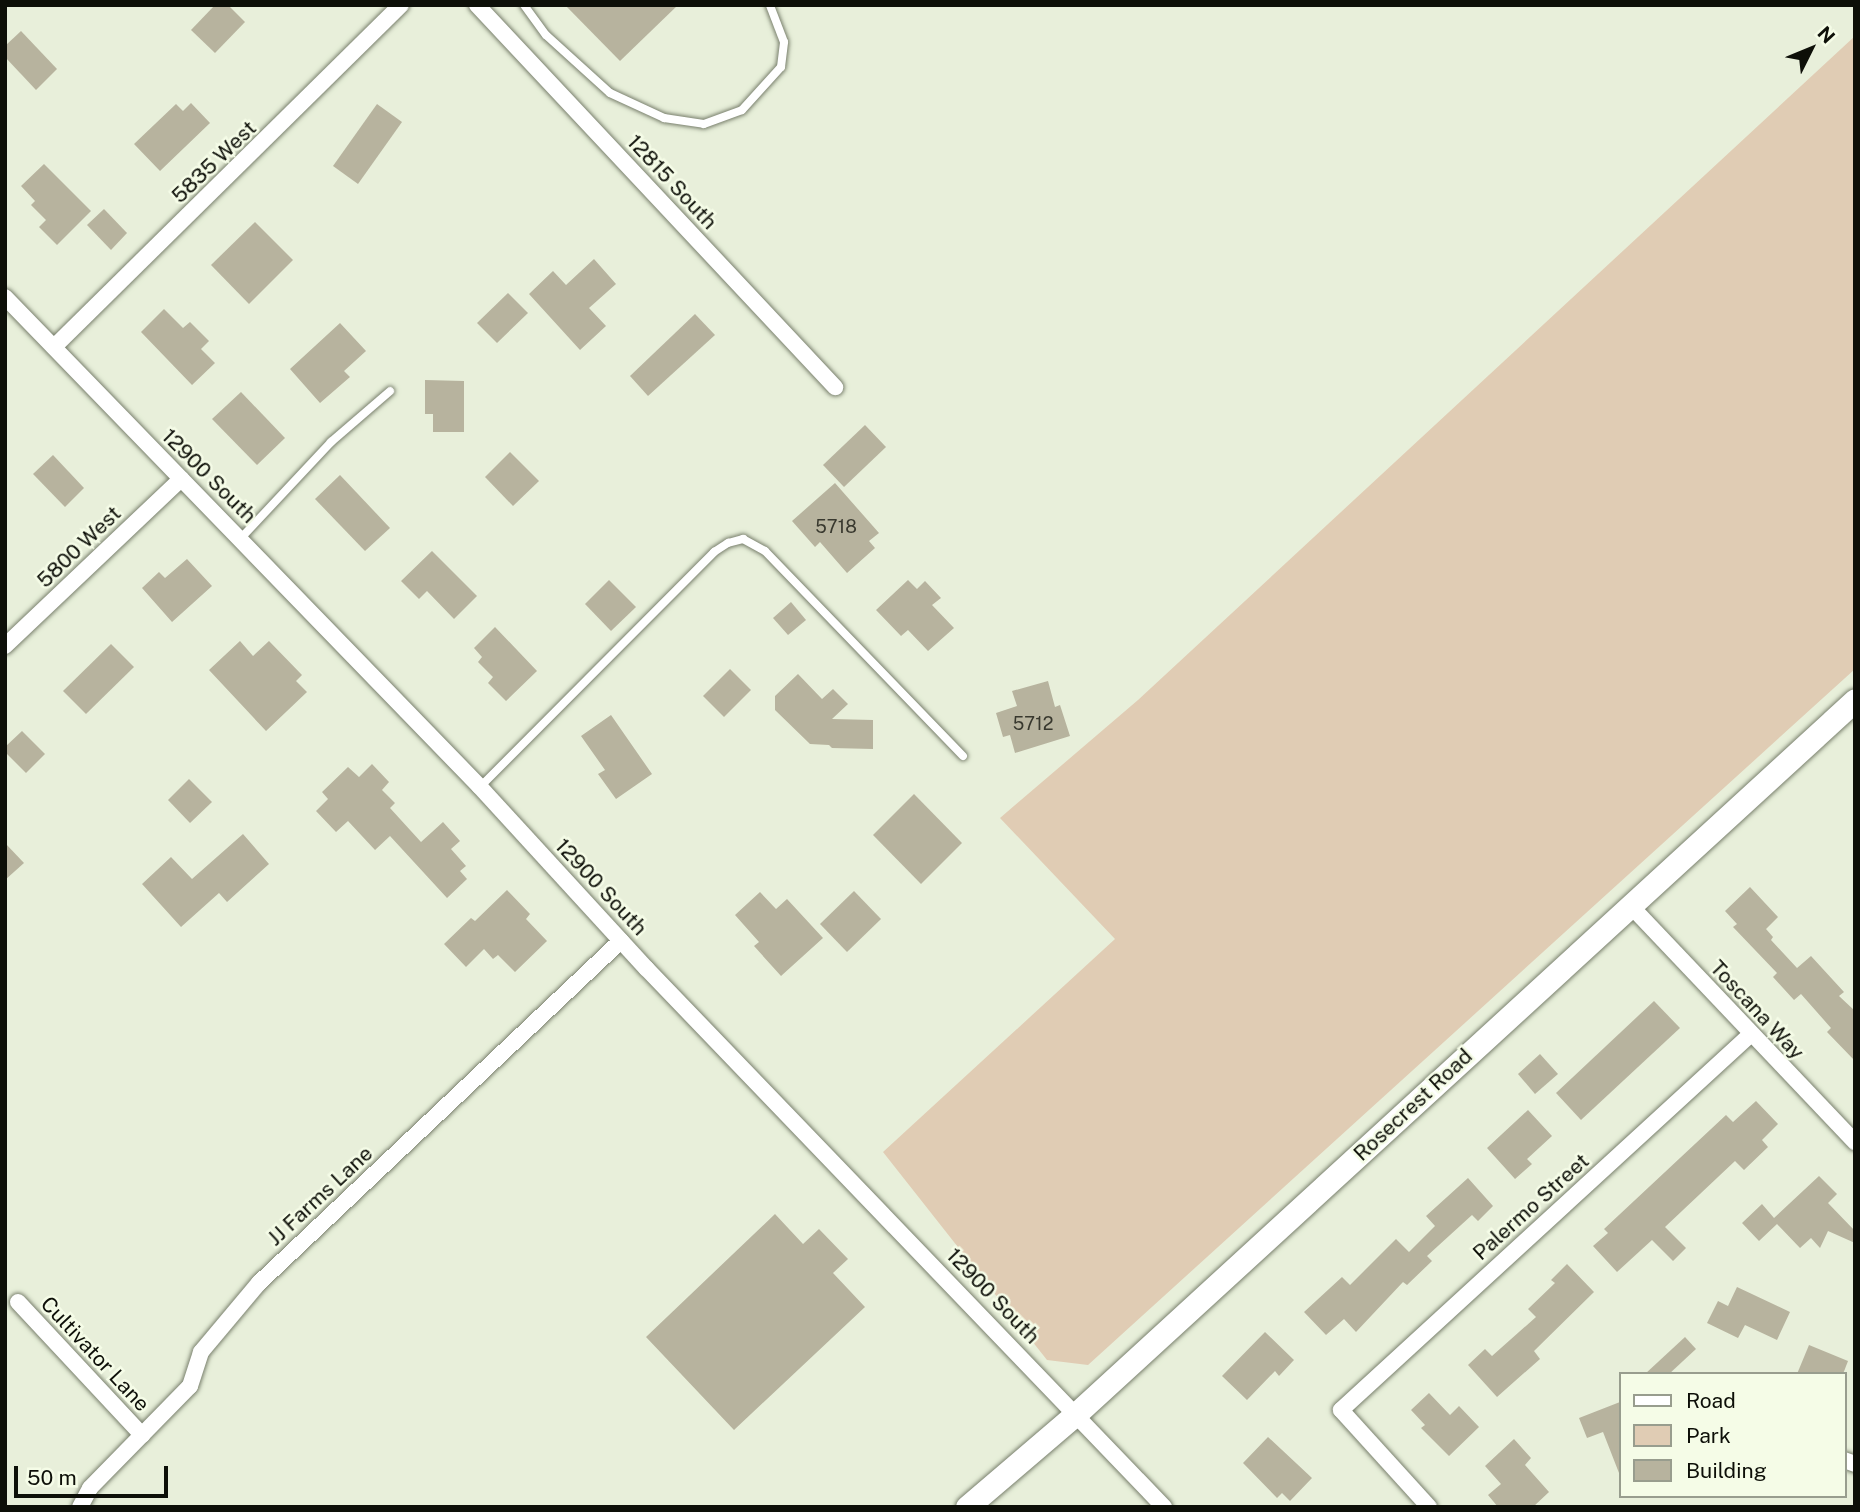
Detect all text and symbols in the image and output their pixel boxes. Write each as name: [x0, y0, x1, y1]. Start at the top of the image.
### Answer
north arrow: [1776, 14, 1846, 84]
text: N: [1813, 22, 1839, 48]
street label: 5835 West: [166, 115, 262, 209]
street label: 12815 South: [622, 129, 722, 235]
street label: 12900 South: [157, 424, 261, 528]
street label: 5800 West: [32, 501, 126, 593]
house number: 5718: [815, 516, 857, 538]
house number: 5712: [1013, 713, 1053, 735]
street label: 12900 South: [550, 833, 652, 941]
street label: Toscana Way: [1705, 955, 1809, 1065]
street label: Rosecrest Road: [1349, 1044, 1477, 1166]
street label: JJ Farms Lane: [262, 1141, 378, 1251]
street label: Palermo Street: [1468, 1148, 1594, 1266]
street label: 12900 South: [941, 1243, 1045, 1349]
street label: Cultivator Lane: [35, 1291, 155, 1417]
legend: [1618, 1372, 1846, 1498]
text: Road: [1686, 1388, 1736, 1413]
text: Park: [1686, 1423, 1731, 1448]
scale bar: [18, 1452, 172, 1496]
text: Building: [1686, 1458, 1767, 1483]
text: 50 m: [27, 1465, 77, 1490]

